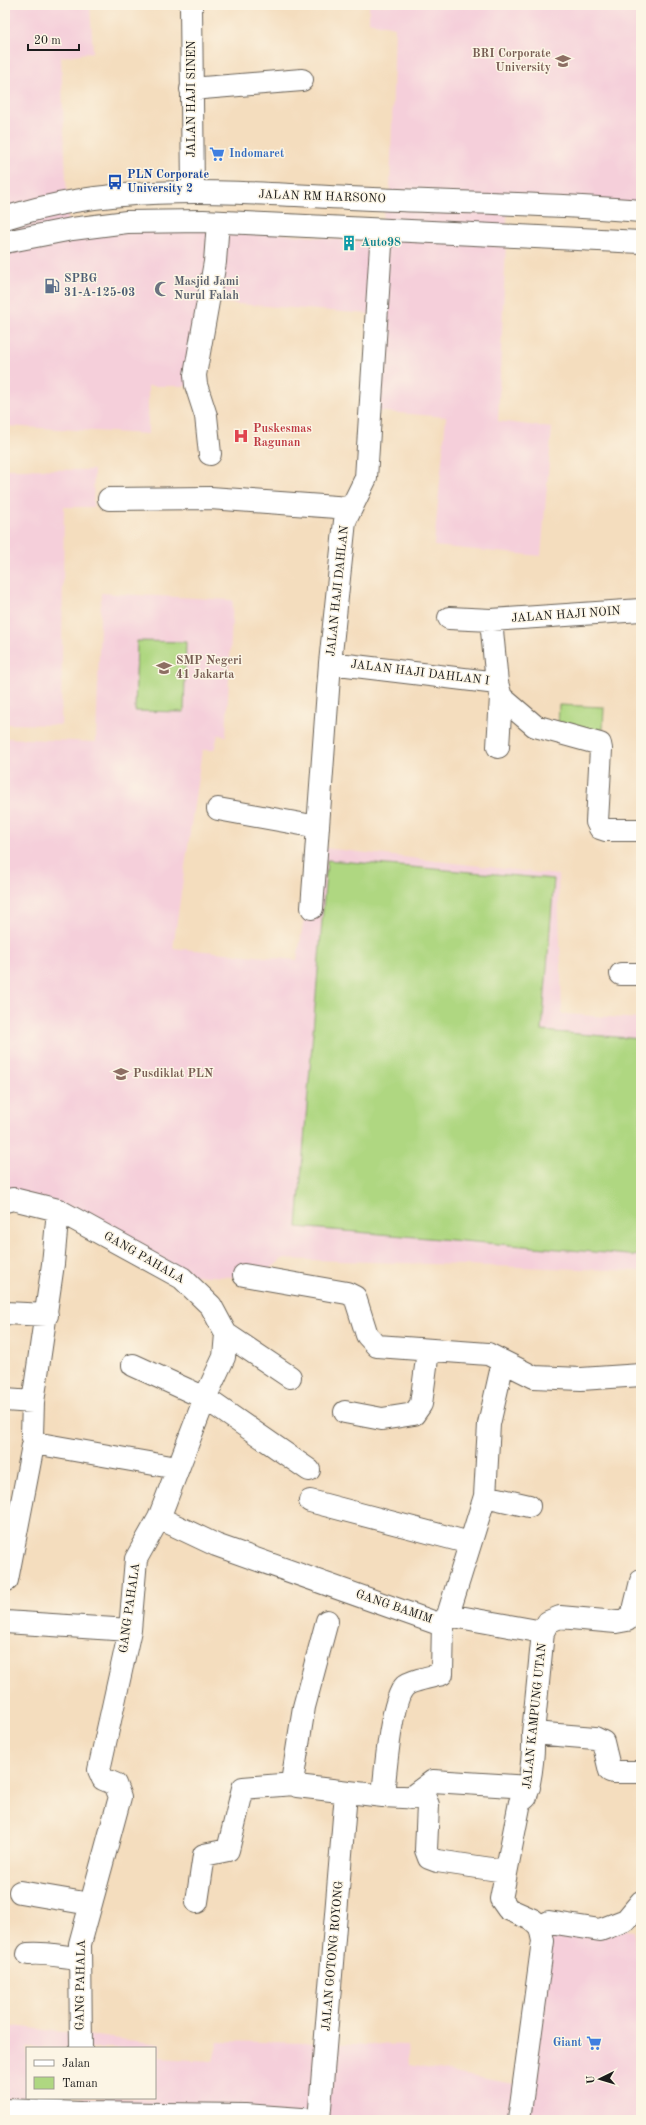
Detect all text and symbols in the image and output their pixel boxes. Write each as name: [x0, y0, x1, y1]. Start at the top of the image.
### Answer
scale bar: [28, 26, 79, 52]
text: 20 m: [34, 35, 61, 47]
street label: JALAN HAJI SINEN: [186, 41, 198, 157]
place label: BRI Corporate University: [472, 48, 551, 74]
school or university icon: BRI Corporate University: [554, 52, 572, 70]
supermarket icon: Indomaret: [208, 145, 226, 163]
place label: Indomaret: [229, 148, 285, 160]
place label: PLN Corporate University 2: [127, 169, 209, 195]
bus stop icon: PLN Corporate University 2: [106, 173, 124, 191]
street label: JALAN RM HARSONO: [258, 189, 386, 205]
building icon: Auto98: [340, 234, 358, 252]
place label: Auto98: [361, 237, 401, 249]
place label: SPBG 31-A-125-03: [64, 273, 135, 299]
place label: Masjid Jami Nurul Falah: [174, 276, 239, 302]
fuel station icon: SPBG 31-A-125-03: [43, 277, 61, 295]
mosque icon: Masjid Jami Nurul Falah: [153, 280, 171, 298]
place label: Puskesmas Ragunan: [253, 423, 312, 449]
hospital icon: Puskesmas Ragunan: [232, 427, 250, 445]
street label: JALAN HAJI DAHLAN: [325, 525, 351, 657]
street label: JALAN HAJI NOIN: [511, 605, 621, 625]
place label: SMP Negeri 41 Jakarta: [176, 655, 242, 681]
school or university icon: SMP Negeri 41 Jakarta: [155, 659, 173, 677]
street label: JALAN HAJI DAHLAN I: [350, 659, 490, 687]
school or university icon: Pusdiklat PLN: [112, 1065, 130, 1083]
place label: Pusdiklat PLN: [133, 1068, 214, 1080]
street label: GANG PAHALA: [102, 1230, 186, 1286]
street label: GANG PAHALA: [118, 1562, 142, 1654]
street label: GANG BAMIM: [354, 1588, 434, 1626]
street label: JALAN KAMPUNG UTAN: [521, 1642, 549, 1790]
street label: JALAN GOTONG ROYONG: [320, 1880, 346, 2032]
street label: GANG PAHALA: [74, 1939, 88, 2031]
supermarket icon: Giant: [585, 2034, 603, 2052]
place label: Giant: [553, 2037, 583, 2049]
legend: [26, 2047, 156, 2099]
text: Jalan: [62, 2058, 91, 2070]
north arrow: [580, 2059, 620, 2099]
text: U: [586, 2075, 597, 2085]
text: Taman: [62, 2078, 98, 2090]

